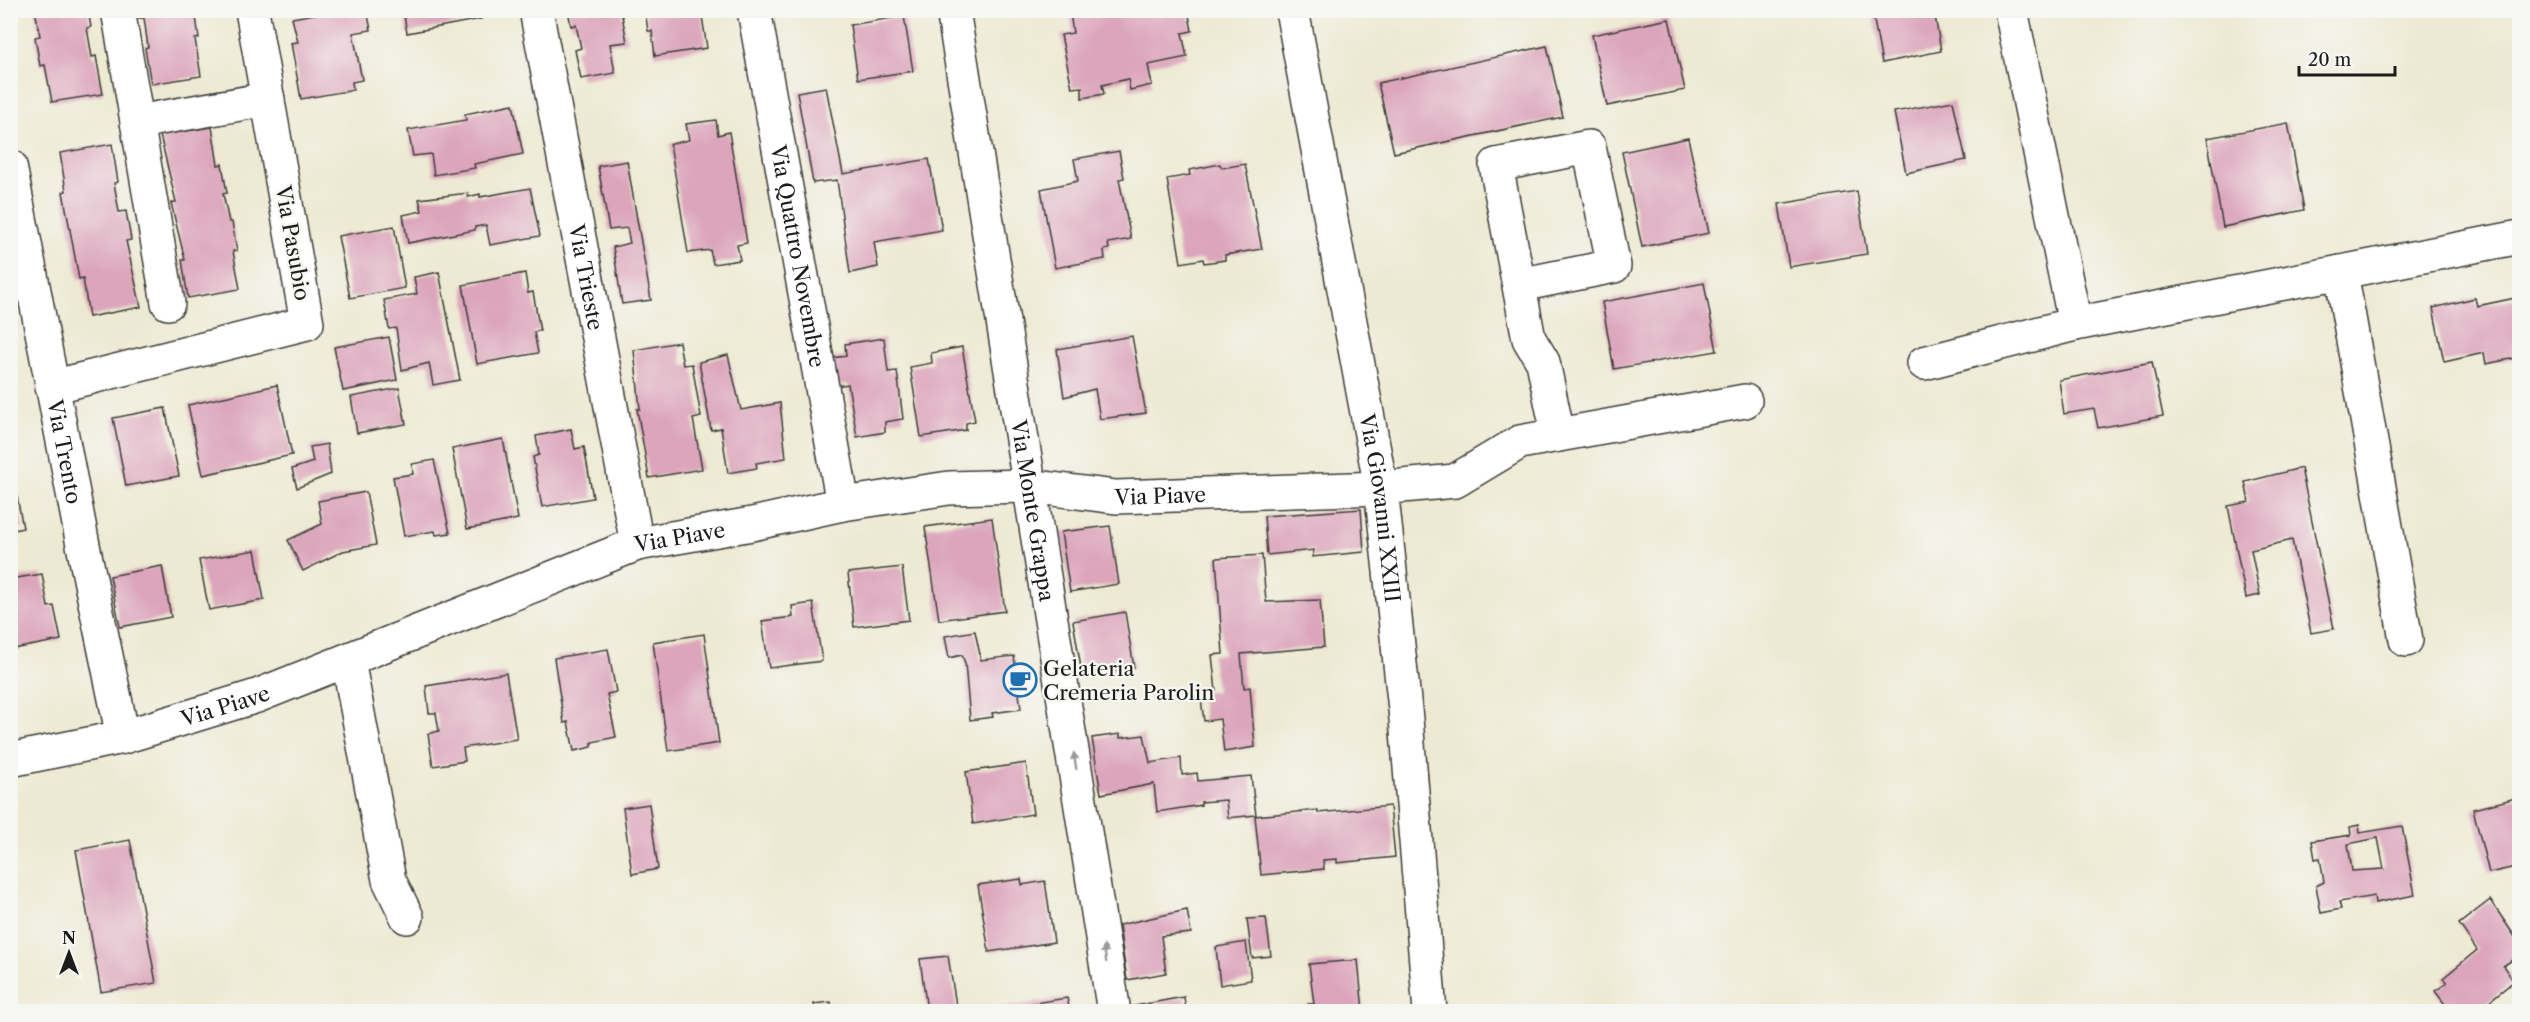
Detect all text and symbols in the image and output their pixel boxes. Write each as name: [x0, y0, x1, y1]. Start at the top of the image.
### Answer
scale bar: [2299, 39, 2395, 77]
text: 20 m: [2308, 49, 2352, 71]
street label: Via Quattro Novembre: [766, 142, 831, 369]
street label: Via Pasubio: [270, 182, 315, 303]
street label: Via Trieste: [564, 221, 609, 332]
street label: Via Trento: [43, 396, 87, 506]
street label: Via Giovanni XXIII: [1355, 411, 1406, 604]
street label: Via Monte Grappa: [1006, 417, 1060, 604]
street label: Via Piave: [1113, 481, 1207, 510]
street label: Via Piave: [631, 516, 727, 557]
place label: Gelateria Cremeria Parolin: [1043, 656, 1214, 705]
cafe icon: Gelateria Cremeria Parolin: [1002, 662, 1038, 698]
street label: Via Piave: [177, 680, 273, 731]
one-way arrow: [1070, 751, 1079, 770]
north arrow: [39, 923, 99, 983]
text: N: [62, 928, 76, 948]
one-way arrow: [1100, 944, 1109, 963]

